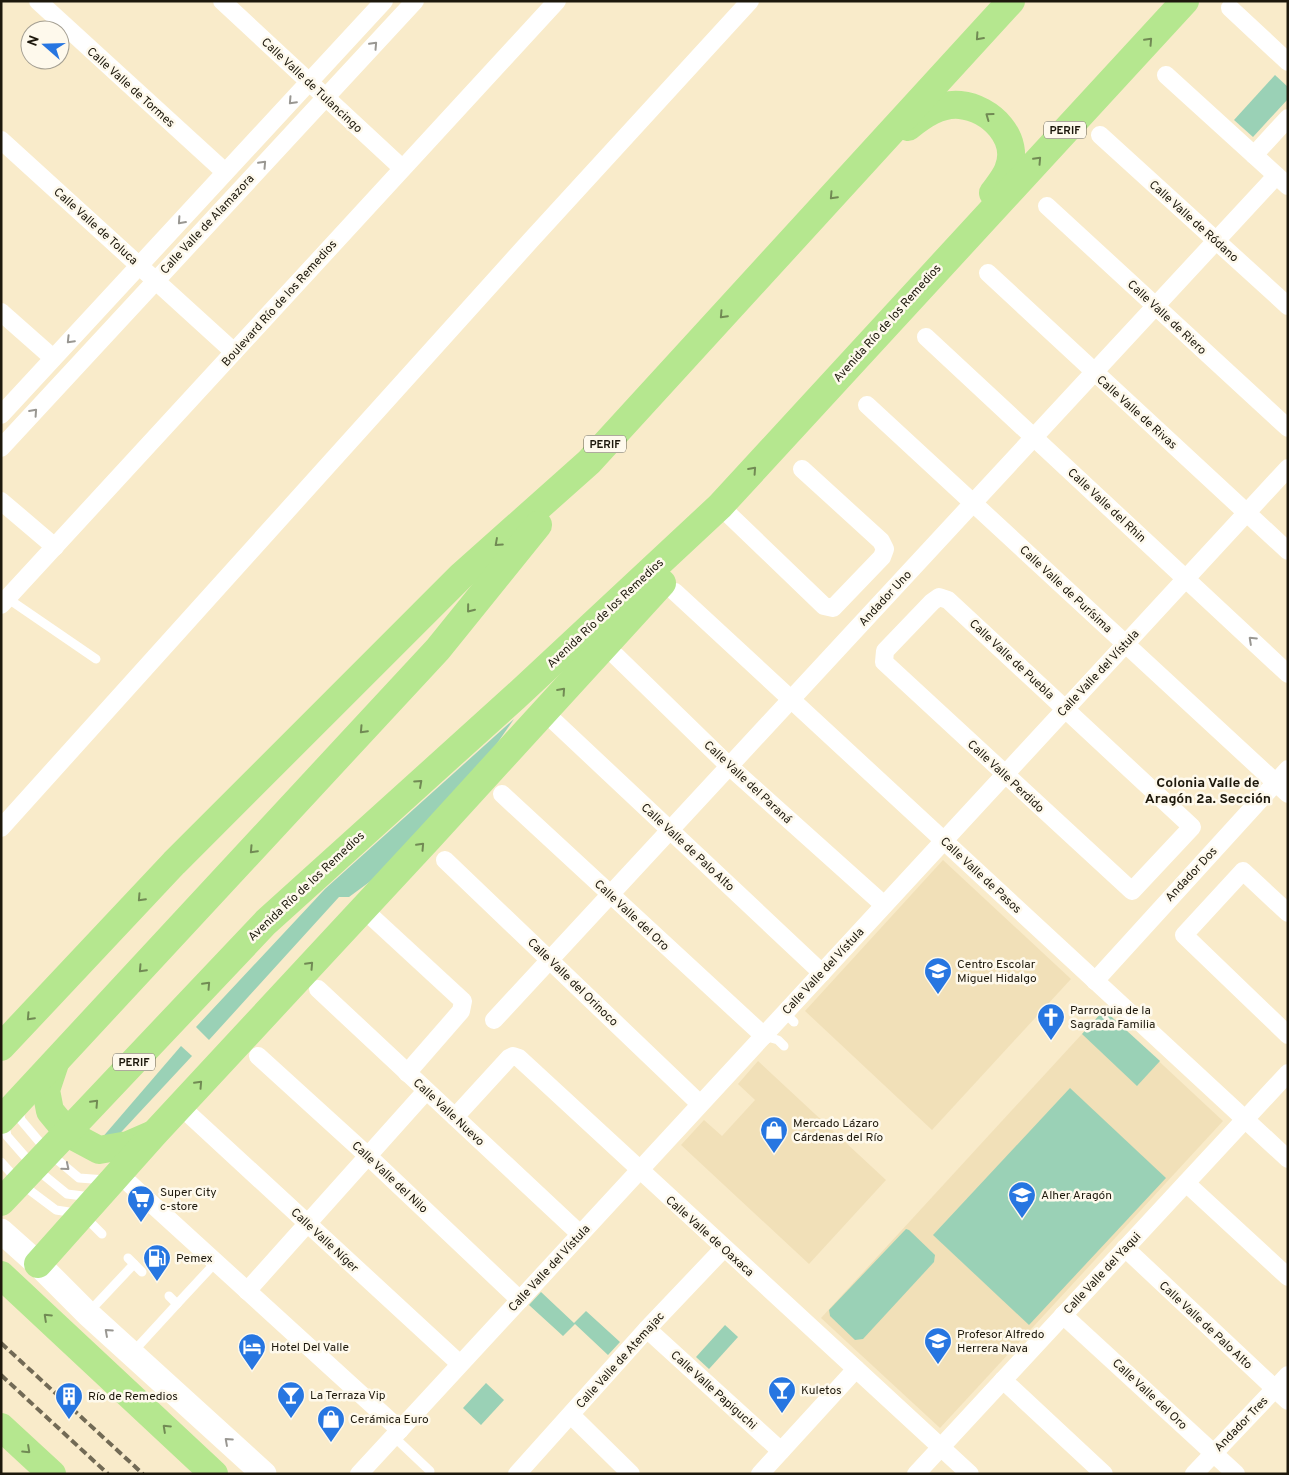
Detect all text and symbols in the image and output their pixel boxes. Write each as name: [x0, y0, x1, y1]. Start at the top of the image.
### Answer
north arrow: [20, 20, 70, 70]
one-way arrow: [975, 32, 984, 41]
text: N: [24, 33, 44, 49]
street label: Calle Valle de Tulancingo: [257, 35, 366, 137]
one-way arrow: [1143, 37, 1152, 46]
one-way arrow: [368, 42, 377, 51]
street label: Calle Valle de Tormes: [83, 44, 178, 132]
one-way arrow: [289, 96, 298, 105]
one-way arrow: [985, 113, 995, 122]
road number: PERIF: [1044, 122, 1086, 138]
one-way arrow: [1032, 156, 1041, 165]
one-way arrow: [257, 161, 266, 170]
street label: Calle Valle de Alamazora: [157, 171, 258, 278]
street label: Calle Valle de Ródano: [1145, 177, 1242, 266]
street label: Calle Valle de Toluca: [50, 185, 141, 269]
one-way arrow: [830, 190, 839, 199]
one-way arrow: [178, 215, 187, 224]
street label: Boulevard Río de los Remedios: [219, 237, 341, 370]
street label: Avenida Río de los Remedios: [830, 261, 945, 386]
street label: Calle Valle de Riero: [1123, 277, 1210, 359]
one-way arrow: [720, 310, 729, 319]
one-way arrow: [67, 334, 76, 343]
street label: Calle Valle de Rivas: [1093, 372, 1180, 453]
one-way arrow: [28, 409, 37, 418]
road number: PERIF: [584, 436, 626, 452]
street label: Calle Valle del Rhin: [1064, 465, 1149, 546]
one-way arrow: [747, 467, 756, 476]
one-way arrow: [495, 537, 504, 546]
street label: Calle Valle de Purísima: [1016, 543, 1115, 637]
street label: Avenida Río de los Remedios: [544, 555, 667, 672]
street label: Andador Uno: [856, 567, 916, 630]
one-way arrow: [468, 603, 476, 612]
street label: Calle Valle de Puebla: [965, 616, 1057, 703]
street label: Calle Valle del Vístula: [1054, 627, 1143, 721]
one-way arrow: [1249, 637, 1258, 646]
one-way arrow: [556, 688, 565, 697]
one-way arrow: [360, 725, 369, 734]
street label: Calle Valle Perdido: [963, 737, 1047, 817]
street label: Calle Valle del Paraná: [700, 738, 795, 828]
district label: Colonia Valle de Aragón 2a. Sección: [1145, 775, 1271, 808]
one-way arrow: [413, 780, 422, 789]
street label: Calle Valle de Palo Alto: [637, 800, 738, 895]
street label: Avenida Río de los Remedios: [245, 828, 368, 945]
street label: Calle Valle de Pasos: [936, 834, 1024, 918]
one-way arrow: [415, 843, 424, 852]
one-way arrow: [249, 844, 258, 853]
street label: Andador Dos: [1162, 844, 1221, 906]
street label: Calle Valle del Oro: [590, 877, 672, 955]
one-way arrow: [138, 893, 147, 902]
street label: Calle Valle del Vístula: [779, 925, 868, 1019]
street label: Calle Valle del Orinoco: [523, 935, 621, 1030]
school or university icon: Centro Escolar Miguel Hidalgo: [923, 956, 953, 995]
place label: Centro Escolar Miguel Hidalgo: [957, 957, 1037, 987]
one-way arrow: [304, 962, 313, 971]
one-way arrow: [139, 964, 148, 973]
one-way arrow: [201, 981, 210, 990]
church icon: Parroquia de la Sagrada Familia: [1036, 1002, 1066, 1041]
place label: Parroquia de la Sagrada Familia: [1070, 1003, 1155, 1033]
one-way arrow: [27, 1011, 36, 1020]
road number: PERIF: [113, 1054, 155, 1070]
street label: Calle Valle Nuevo: [409, 1075, 488, 1150]
one-way arrow: [193, 1081, 202, 1090]
one-way arrow: [89, 1099, 98, 1108]
shop icon: Mercado Lázaro Cárdenas del Río: [759, 1115, 789, 1154]
place label: Mercado Lázaro Cárdenas del Río: [793, 1116, 884, 1146]
street label: Calle Valle del Nilo: [348, 1138, 431, 1217]
one-way arrow: [60, 1161, 69, 1170]
school or university icon: Alher Aragón: [1007, 1180, 1037, 1219]
supermarket icon: Super City c-store: [126, 1184, 156, 1223]
place label: Super City c-store: [160, 1185, 217, 1215]
place label: Alher Aragón: [1041, 1188, 1112, 1204]
street label: Calle Valle de Oaxaca: [662, 1193, 757, 1281]
street label: Calle Valle Níger: [287, 1205, 362, 1277]
street label: Calle Valle del Vístula: [505, 1222, 594, 1316]
street label: Calle Valle del Yaqui: [1061, 1229, 1145, 1318]
fuel station icon: Pemex: [142, 1243, 172, 1282]
place label: Pemex: [176, 1251, 213, 1267]
street label: Calle Valle de Palo Alto: [1155, 1278, 1256, 1373]
street label: Calle Valle de Atemajac: [573, 1309, 669, 1412]
one-way arrow: [43, 1314, 52, 1323]
school or university icon: Profesor Alfredo Herrera Nava: [923, 1326, 953, 1365]
place label: Profesor Alfredo Herrera Nava: [957, 1327, 1045, 1357]
one-way arrow: [105, 1329, 114, 1338]
hotel icon: Hotel Del Valle: [237, 1332, 267, 1371]
place label: Hotel Del Valle: [271, 1340, 349, 1356]
street label: Calle Valle Papiguchi: [667, 1348, 760, 1434]
street label: Calle Valle del Oro: [1108, 1356, 1190, 1434]
bar icon: Kuletos: [767, 1375, 797, 1414]
bar icon: La Terraza Vip: [276, 1380, 306, 1419]
building icon: Río de Remedios: [54, 1381, 84, 1420]
place label: Kuletos: [801, 1383, 842, 1399]
place label: La Terraza Vip: [310, 1388, 386, 1404]
place label: Río de Remedios: [88, 1389, 178, 1405]
street label: Andador Tres: [1211, 1394, 1272, 1456]
shop icon: Cerámica Euro: [316, 1404, 346, 1443]
place label: Cerámica Euro: [350, 1412, 429, 1428]
one-way arrow: [162, 1425, 171, 1434]
one-way arrow: [225, 1438, 234, 1447]
one-way arrow: [21, 1444, 30, 1453]

